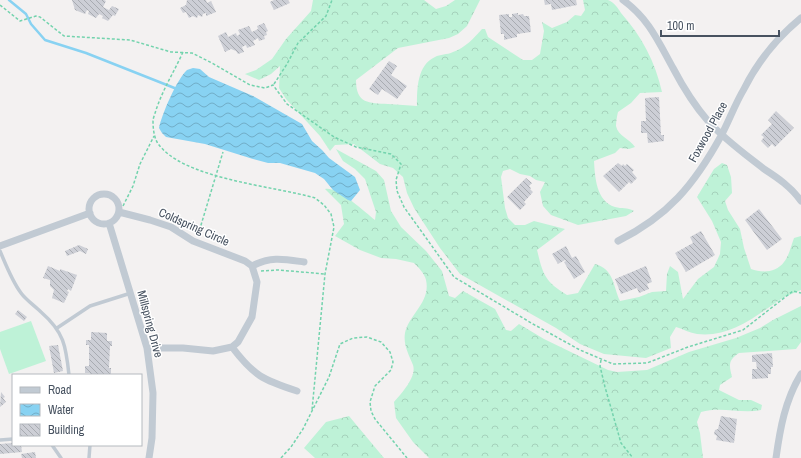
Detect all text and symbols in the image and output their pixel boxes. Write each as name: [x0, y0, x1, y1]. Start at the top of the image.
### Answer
scale bar: [661, 12, 779, 38]
text: 100 m: [667, 18, 694, 34]
street label: Foxwood Place: [685, 99, 731, 165]
street label: Coldspring Circle: [156, 204, 232, 250]
street label: Millspring Drive: [133, 289, 167, 359]
legend: [12, 374, 142, 446]
text: Road: [48, 382, 72, 398]
text: Water: [48, 402, 75, 418]
text: Building: [48, 422, 85, 438]

